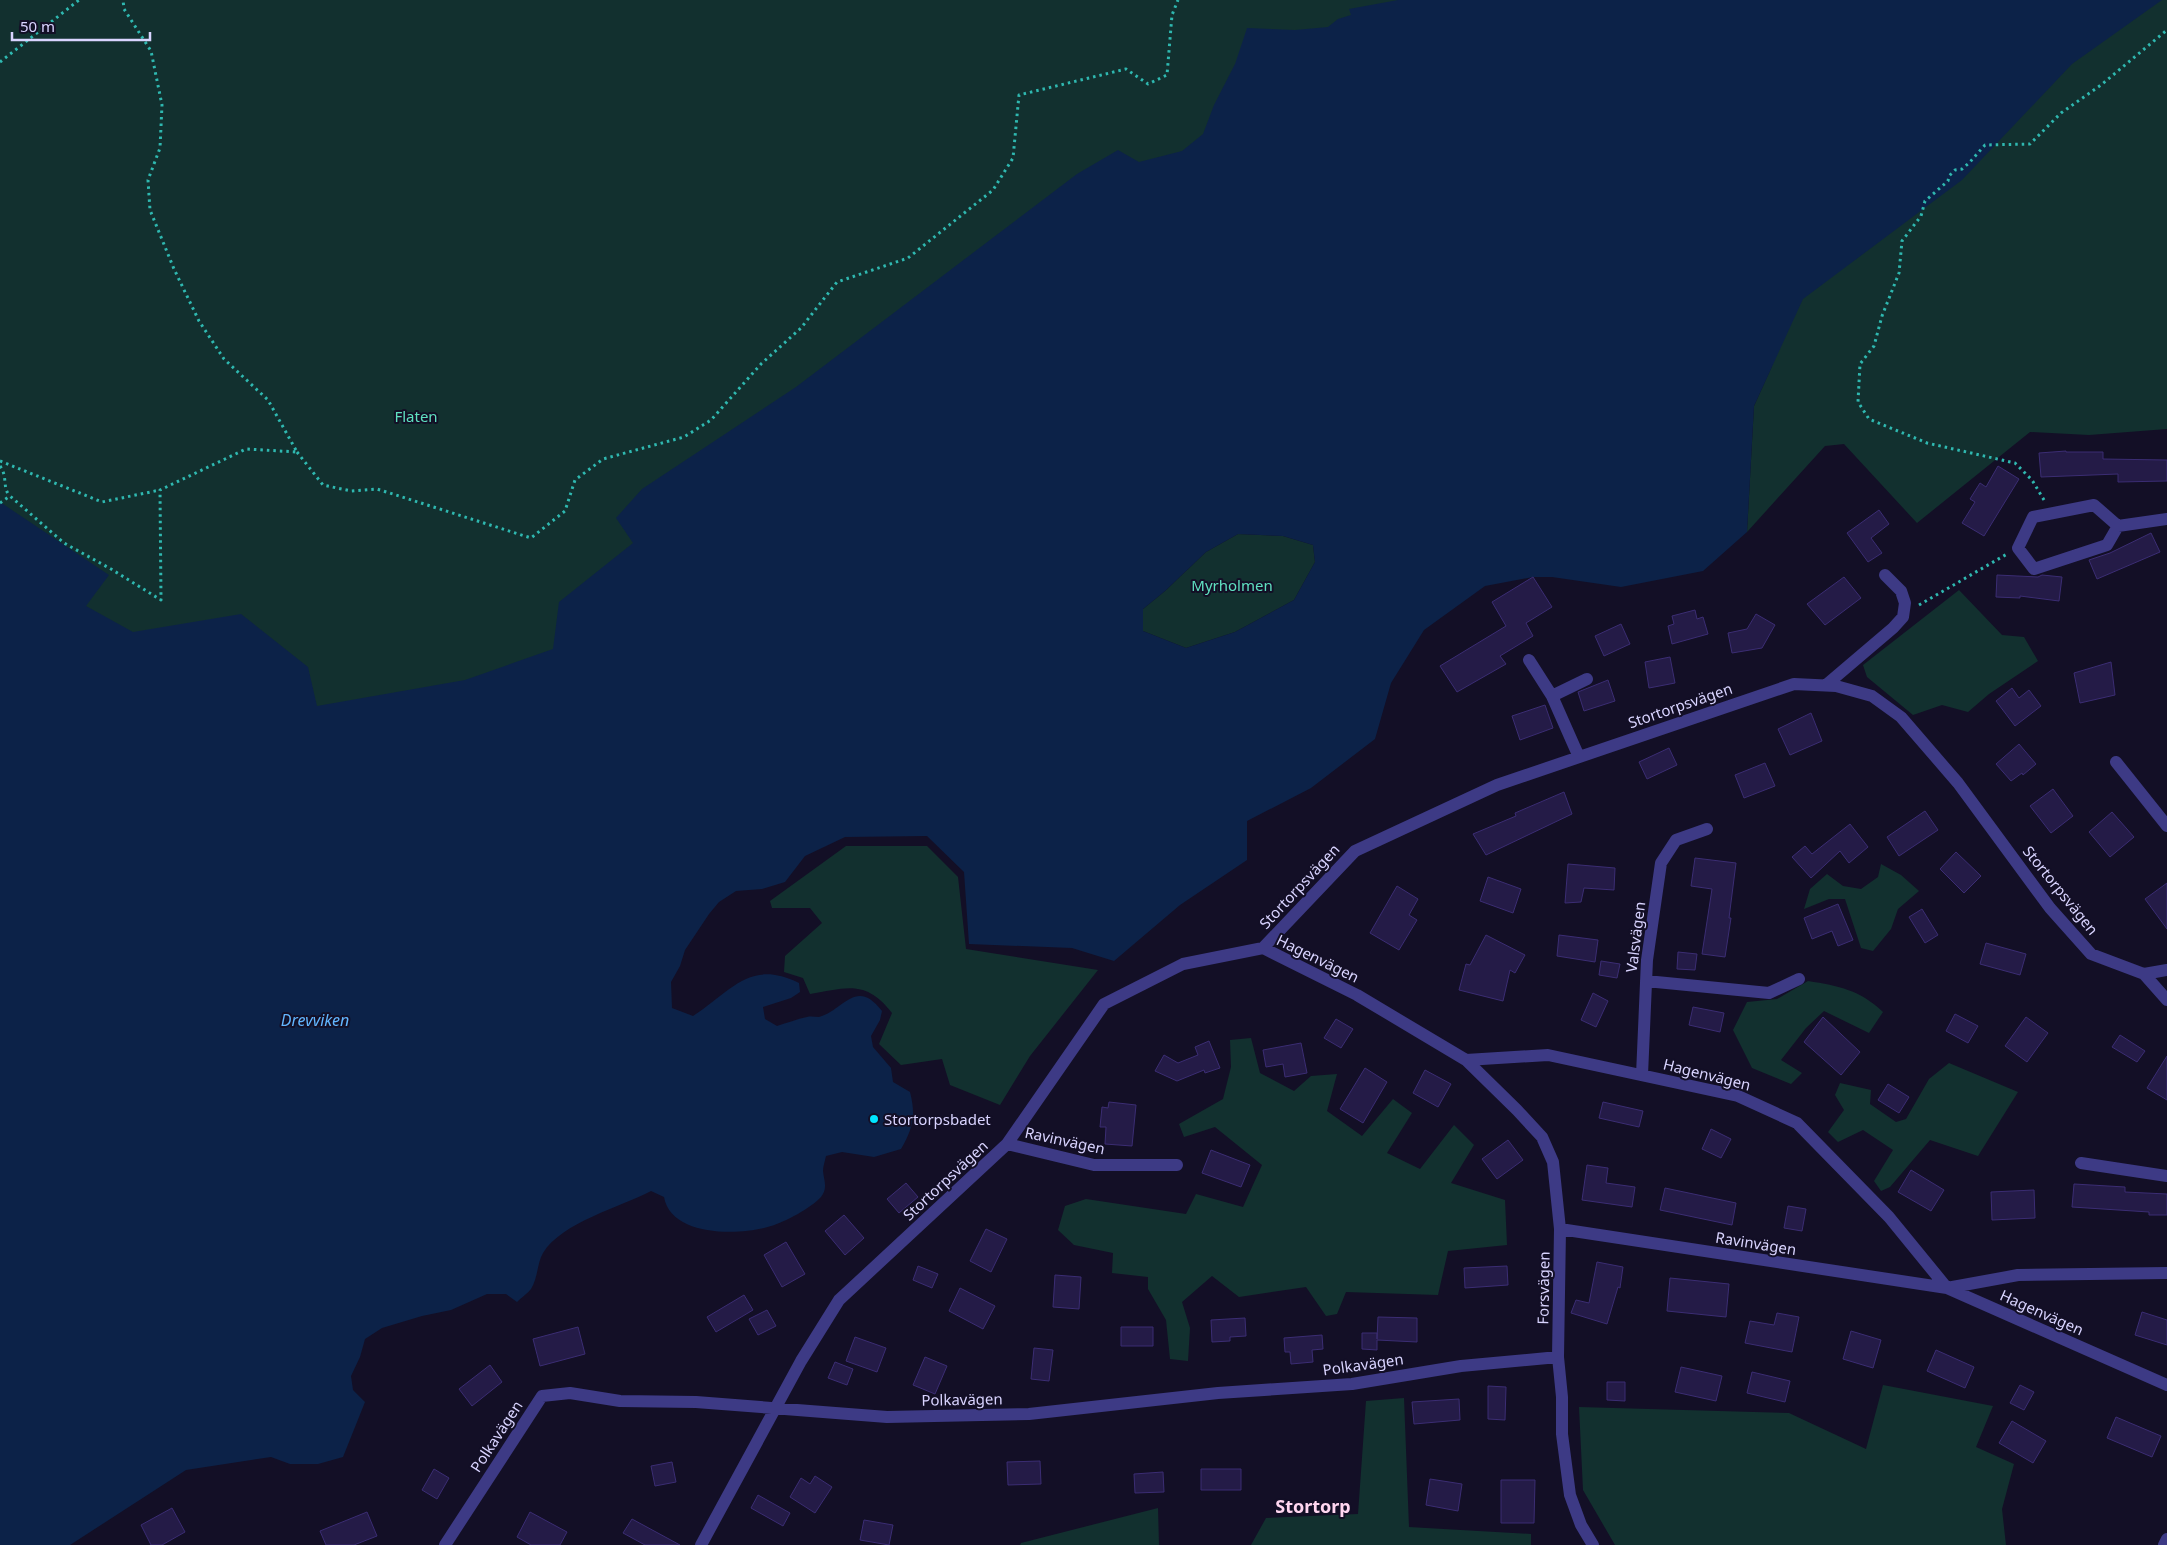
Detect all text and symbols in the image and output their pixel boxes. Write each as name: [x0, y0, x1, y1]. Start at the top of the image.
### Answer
scale bar: [12, 10, 150, 42]
text: 50 m: [20, 16, 55, 36]
park label: Flaten: [394, 406, 438, 426]
park label: Myrholmen: [1191, 575, 1273, 595]
street label: Stortorpsvägen: [1625, 678, 1735, 732]
street label: Stortorpsvägen: [1255, 839, 1343, 933]
street label: Stortorpsvägen: [2019, 841, 2103, 939]
street label: Valsvägen: [1621, 900, 1649, 974]
street label: Hagenvägen: [1273, 929, 1363, 987]
water label: Drevviken: [281, 1009, 349, 1031]
street label: Hagenvägen: [1661, 1053, 1753, 1095]
place label: Stortorpsbadet: [884, 1109, 991, 1129]
marker: Stortorpsbadet: [868, 1113, 880, 1125]
street label: Ravinvägen: [1023, 1122, 1107, 1158]
street label: Stortorpsvägen: [898, 1136, 992, 1224]
street label: Ravinvägen: [1714, 1227, 1798, 1259]
street label: Forsvägen: [1532, 1251, 1554, 1325]
street label: Hagenvägen: [1997, 1285, 2087, 1339]
street label: Polkavägen: [1321, 1348, 1405, 1380]
street label: Polkavägen: [921, 1388, 1003, 1410]
street label: Polkavägen: [465, 1396, 527, 1476]
district label: Stortorp: [1275, 1494, 1351, 1518]

